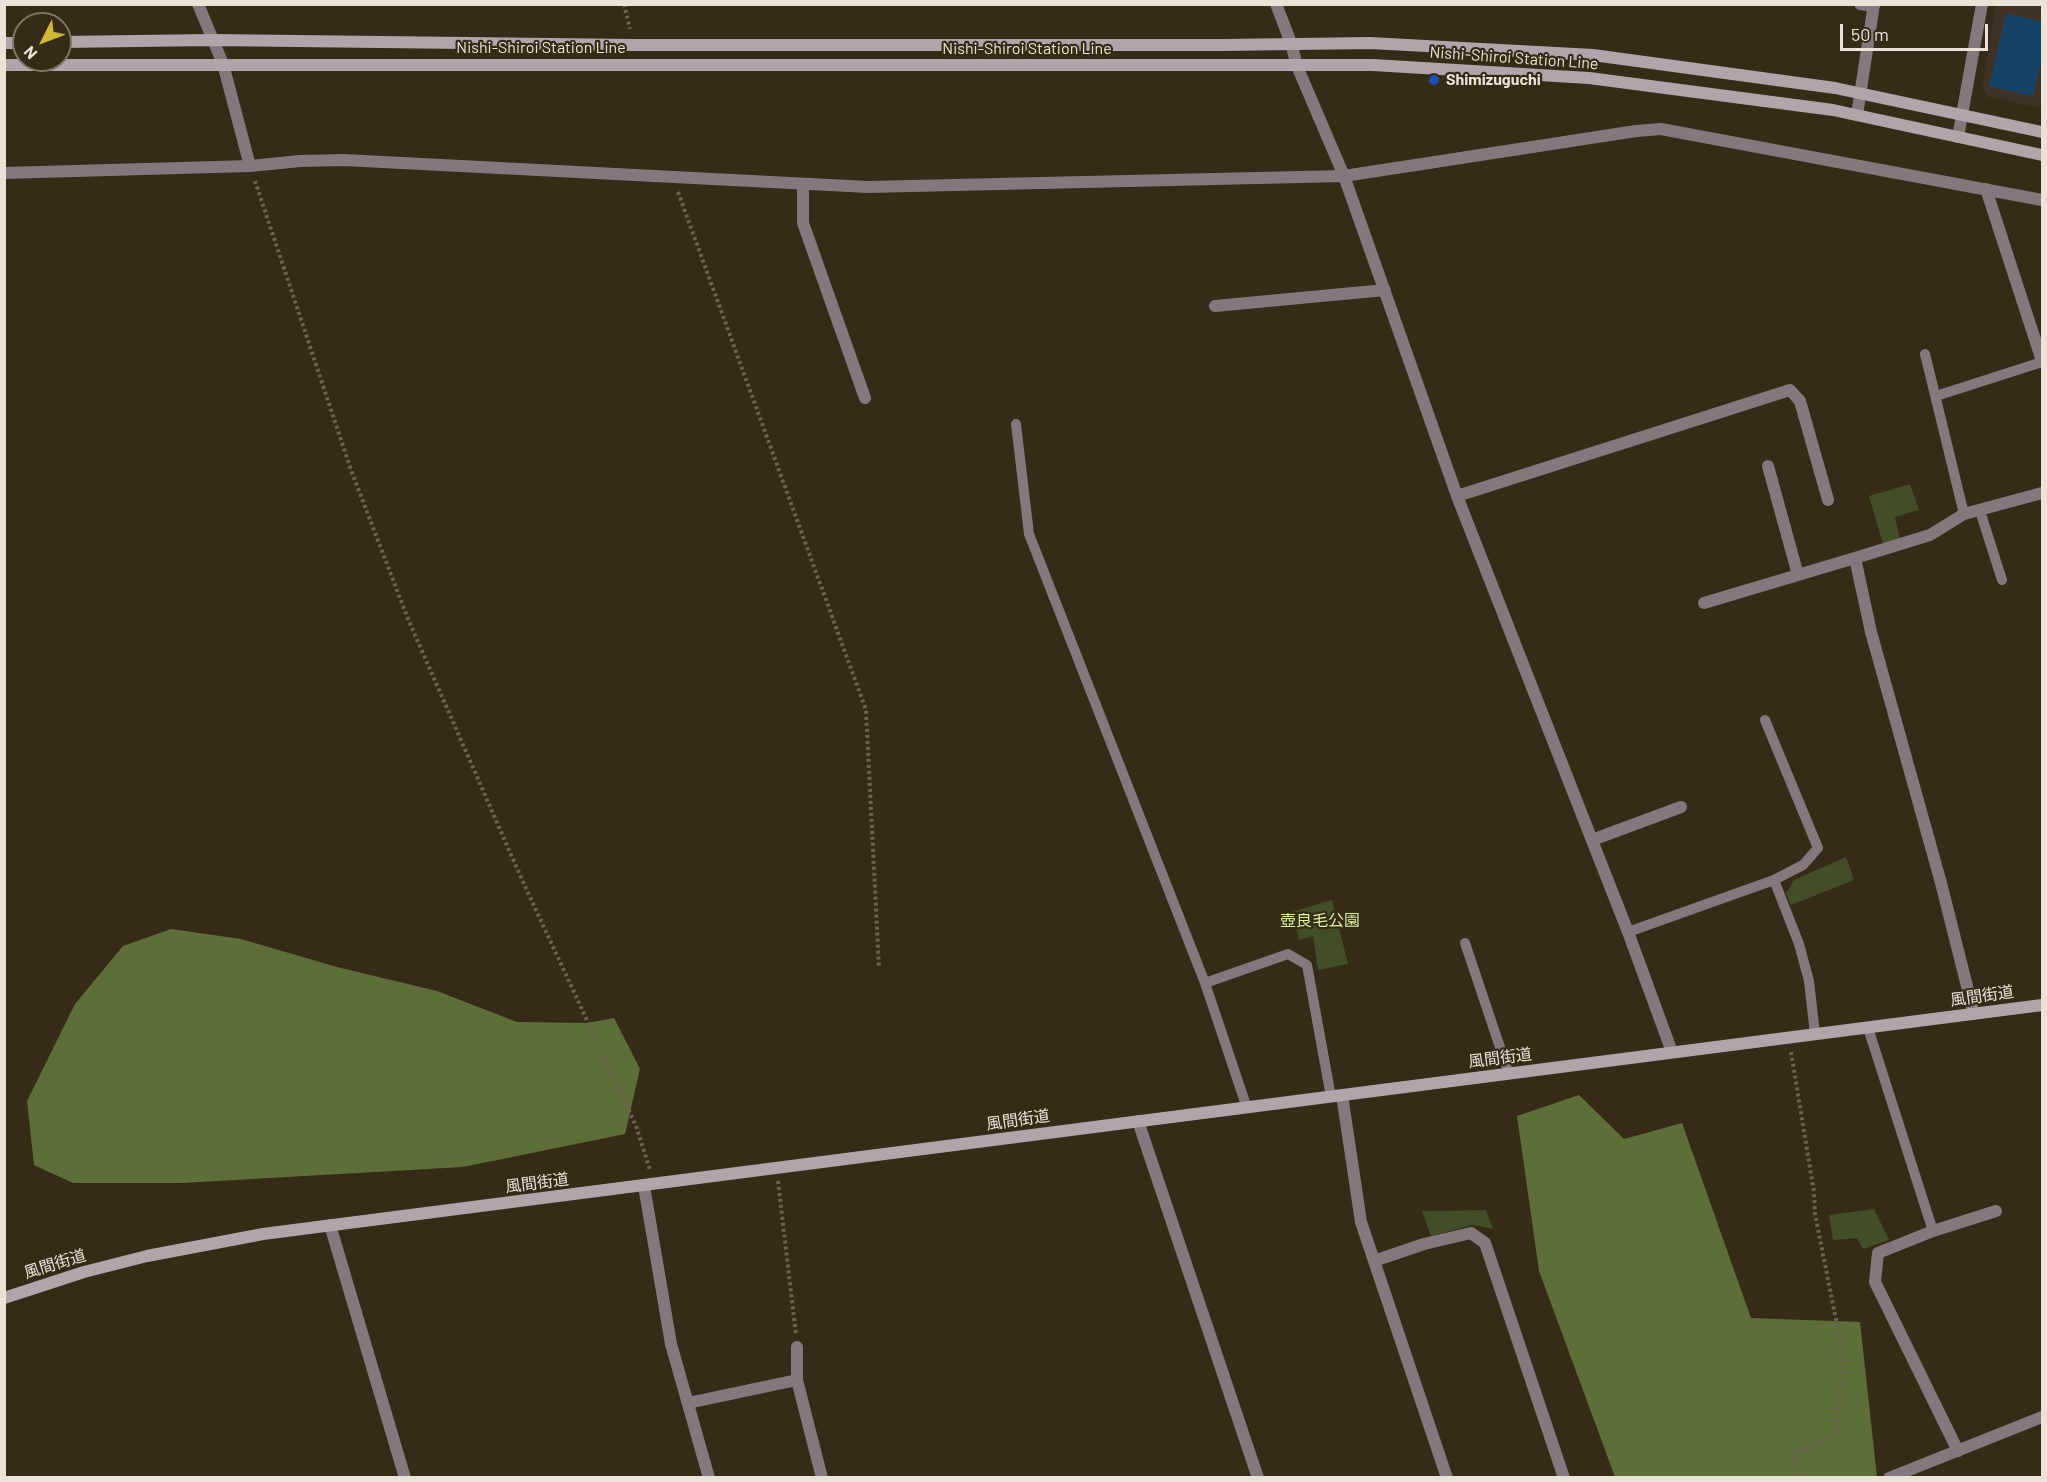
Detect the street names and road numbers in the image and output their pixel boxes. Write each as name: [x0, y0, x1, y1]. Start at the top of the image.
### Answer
street label: Nishi-Shiroi Station Line: [456, 38, 626, 58]
street label: Nishi-Shiroi Station Line: [942, 39, 1112, 59]
street label: Nishi-Shiroi Station Line: [1429, 43, 1599, 73]
street label: 風間街道: [1949, 982, 2015, 1010]
street label: 風間街道: [1467, 1045, 1533, 1071]
street label: 風間街道: [985, 1106, 1051, 1134]
street label: 風間街道: [504, 1170, 570, 1196]
street label: 風間街道: [22, 1245, 88, 1283]

